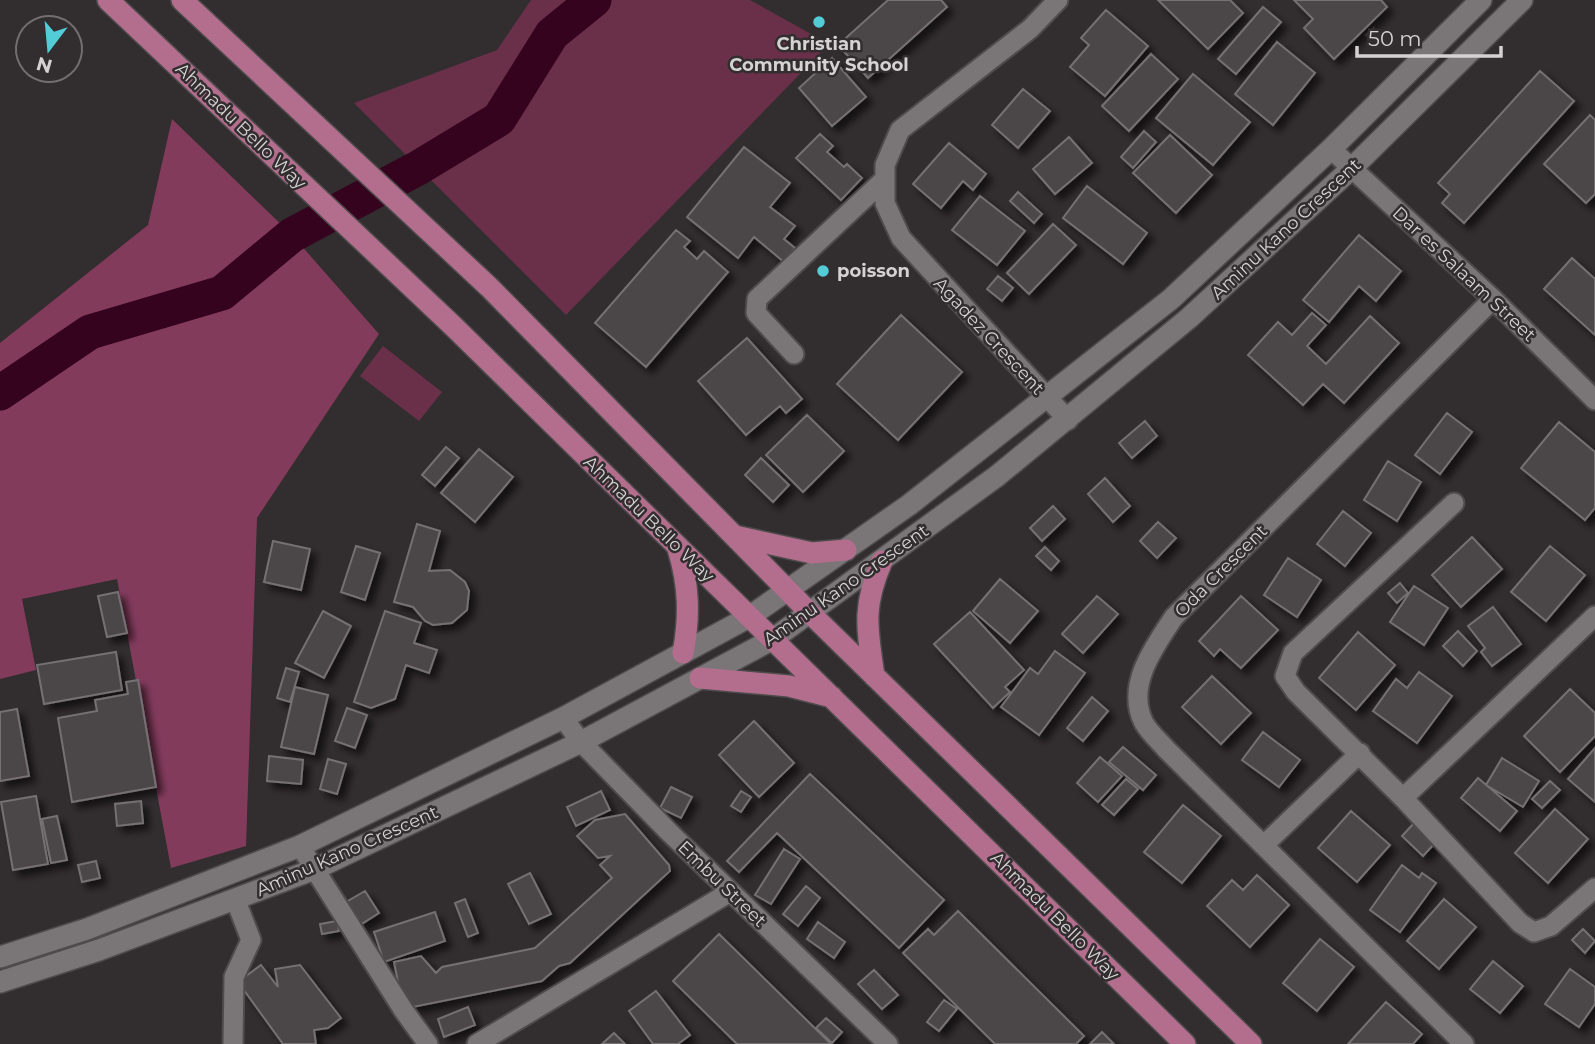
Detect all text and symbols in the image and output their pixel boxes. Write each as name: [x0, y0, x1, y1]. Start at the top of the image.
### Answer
north arrow: [14, 14, 84, 84]
marker: Christian Community School: [811, 14, 827, 30]
scale bar: [1357, 14, 1500, 58]
text: 50 m: [1368, 26, 1422, 51]
place label: Christian Community School: [729, 33, 909, 76]
text: N: [34, 52, 55, 78]
street label: Ahmadu Bello Way: [171, 58, 311, 194]
street label: Aminu Kano Crescent: [1206, 154, 1366, 304]
street label: Dar es Salaam Street: [1388, 202, 1540, 346]
place label: poisson: [837, 260, 910, 282]
marker: poisson: [815, 263, 831, 279]
street label: Agadez Crescent: [929, 273, 1049, 399]
street label: Ahmadu Bello Way: [579, 451, 719, 587]
street label: Aminu Kano Crescent: [759, 520, 933, 650]
street label: Oda Crescent: [1170, 520, 1272, 622]
street label: Aminu Kano Crescent: [253, 801, 441, 901]
street label: Embu Street: [673, 836, 771, 932]
street label: Ahmadu Bello Way: [986, 847, 1124, 985]

